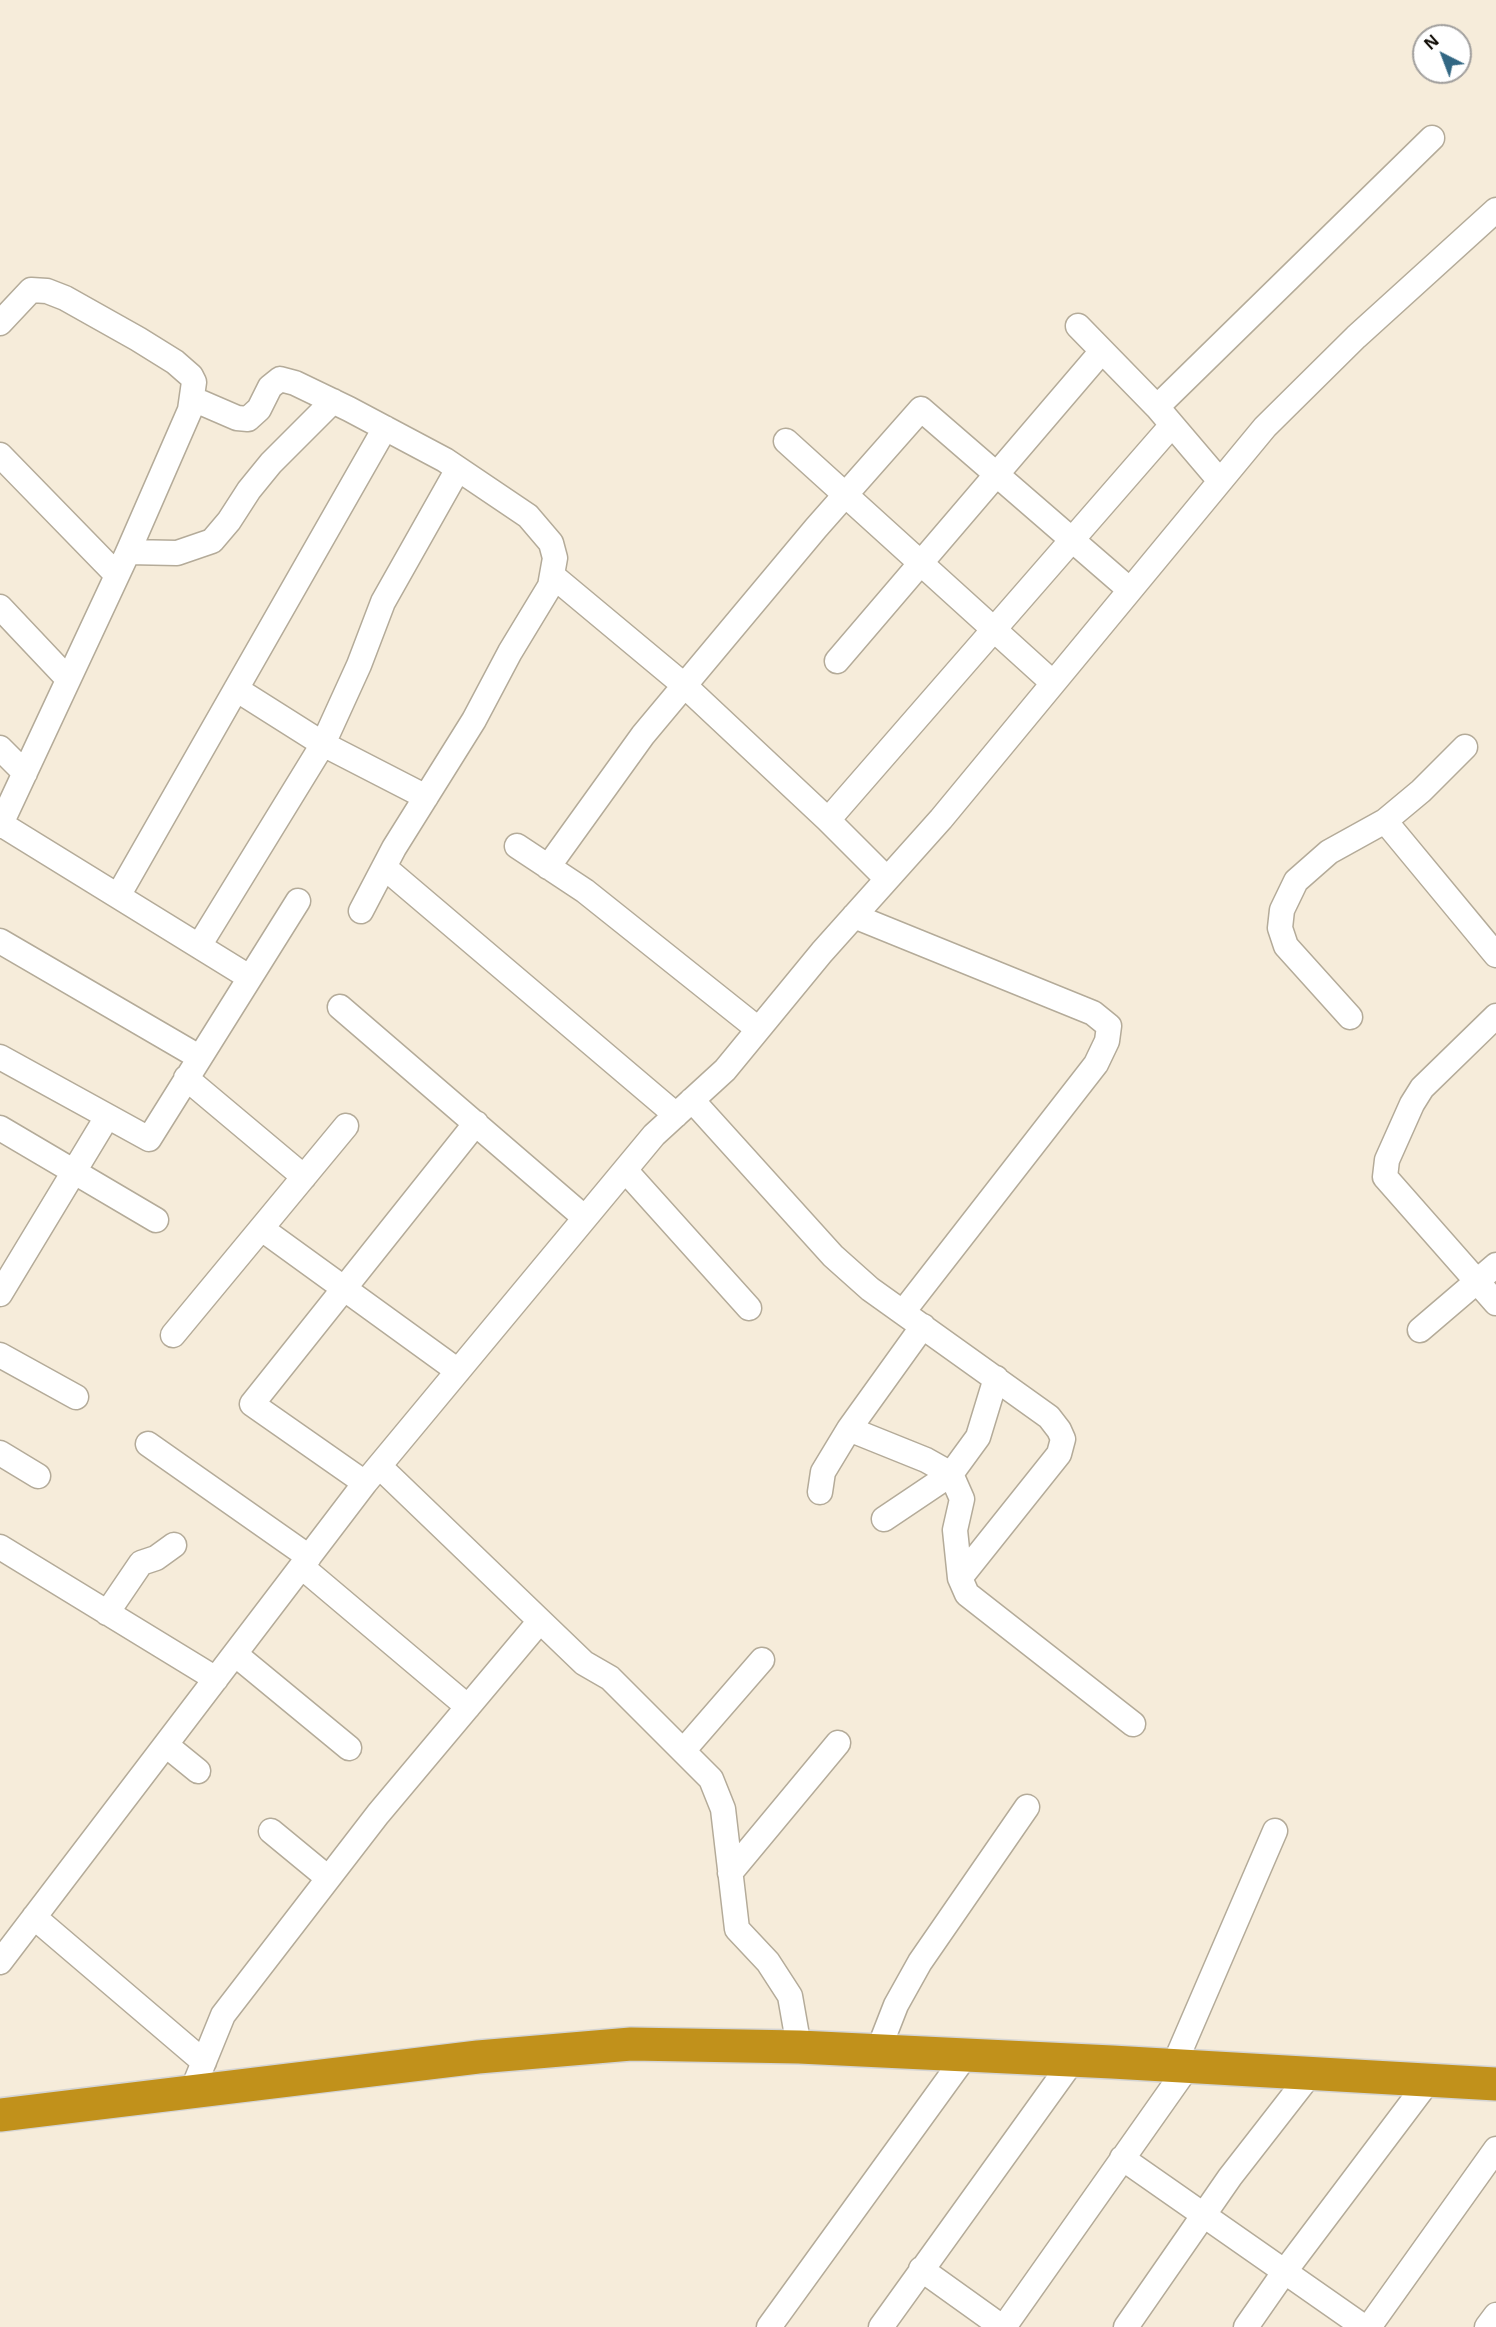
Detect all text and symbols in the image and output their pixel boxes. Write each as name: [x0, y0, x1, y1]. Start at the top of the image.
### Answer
north arrow: [1412, 24, 1472, 84]
text: N: [1419, 30, 1443, 55]

